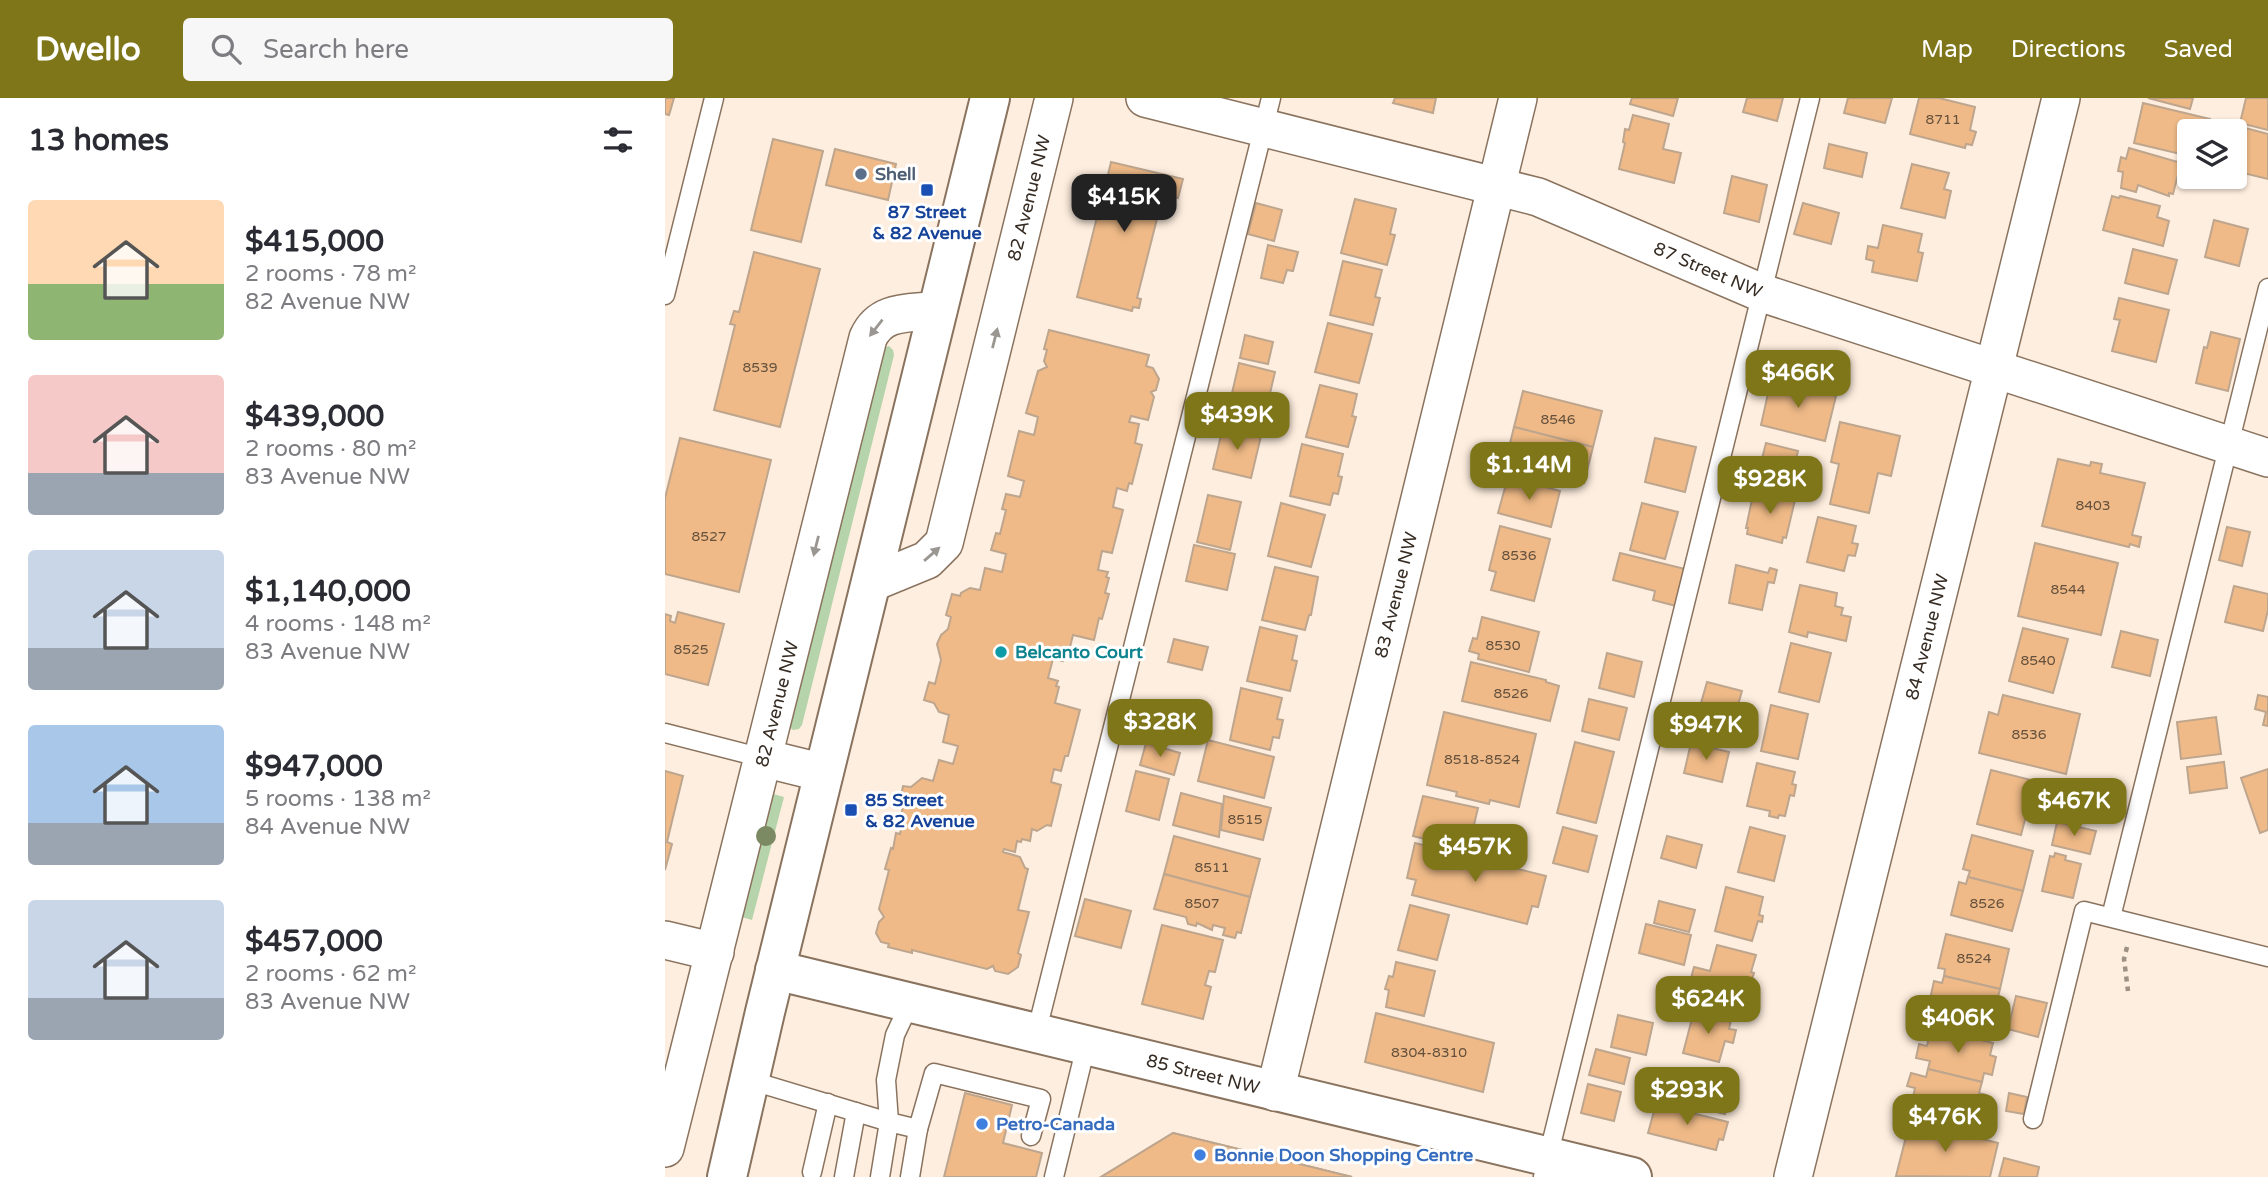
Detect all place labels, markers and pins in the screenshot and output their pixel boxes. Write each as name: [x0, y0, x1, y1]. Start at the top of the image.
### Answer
place label: Shell: [875, 163, 916, 185]
marker: Shell: [853, 166, 869, 182]
pin: $415K: [1075, 174, 1173, 234]
marker: 87 Street & 82 Avenue: [919, 182, 935, 198]
place label: 87 Street & 82 Avenue: [872, 201, 982, 244]
pin: $466K: [1749, 350, 1847, 410]
pin: $439K: [1188, 392, 1286, 452]
pin: $1.14M: [1472, 442, 1586, 502]
pin: $928K: [1721, 456, 1819, 516]
place label: Belcanto Court: [1015, 641, 1143, 663]
marker: Belcanto Court: [993, 644, 1009, 660]
pin: $328K: [1111, 700, 1209, 759]
pin: $947K: [1657, 702, 1755, 762]
pin: $467K: [2025, 778, 2123, 838]
place label: 85 Street & 82 Avenue: [865, 789, 975, 832]
marker: 85 Street & 82 Avenue: [843, 802, 859, 818]
pin: $457K: [1426, 824, 1524, 884]
pin: $624K: [1659, 976, 1757, 1036]
pin: $406K: [1909, 996, 2007, 1055]
pin: $293K: [1638, 1068, 1736, 1127]
pin: $476K: [1896, 1094, 1994, 1154]
place label: Petro-Canada: [996, 1113, 1115, 1135]
marker: Petro-Canada: [974, 1116, 990, 1132]
place label: Bonnie Doon Shopping Centre: [1214, 1144, 1473, 1166]
marker: Bonnie Doon Shopping Centre: [1192, 1147, 1208, 1163]

